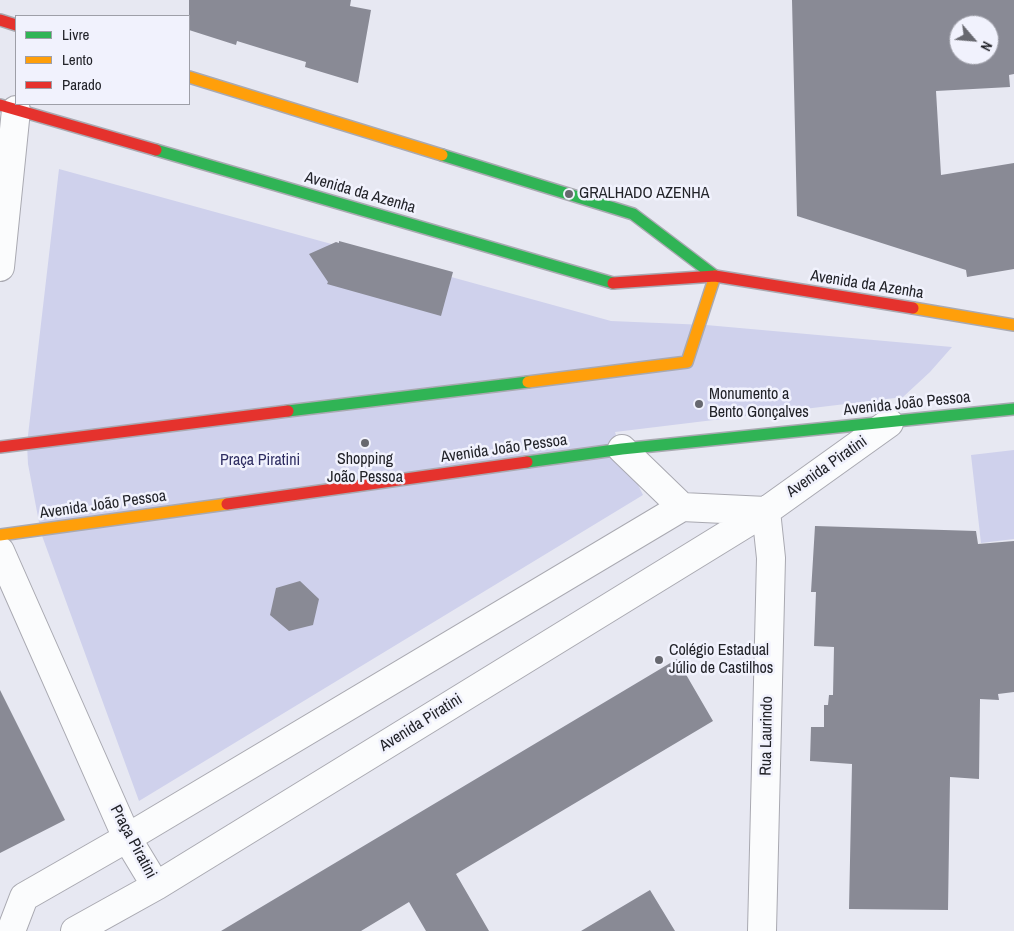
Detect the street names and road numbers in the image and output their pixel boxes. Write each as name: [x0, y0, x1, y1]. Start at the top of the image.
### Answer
street label: Avenida da Azenha: [302, 168, 418, 218]
street label: Avenida da Azenha: [809, 267, 925, 303]
street label: Avenida João Pessoa: [843, 388, 971, 420]
street label: Avenida João Pessoa: [440, 431, 568, 467]
street label: Avenida Piratini: [783, 432, 871, 502]
street label: Avenida João Pessoa: [39, 487, 167, 523]
street label: Avenida Piratini: [376, 690, 466, 756]
street label: Rua Laurindo: [757, 696, 777, 776]
street label: Praça Piratini: [106, 802, 160, 882]

